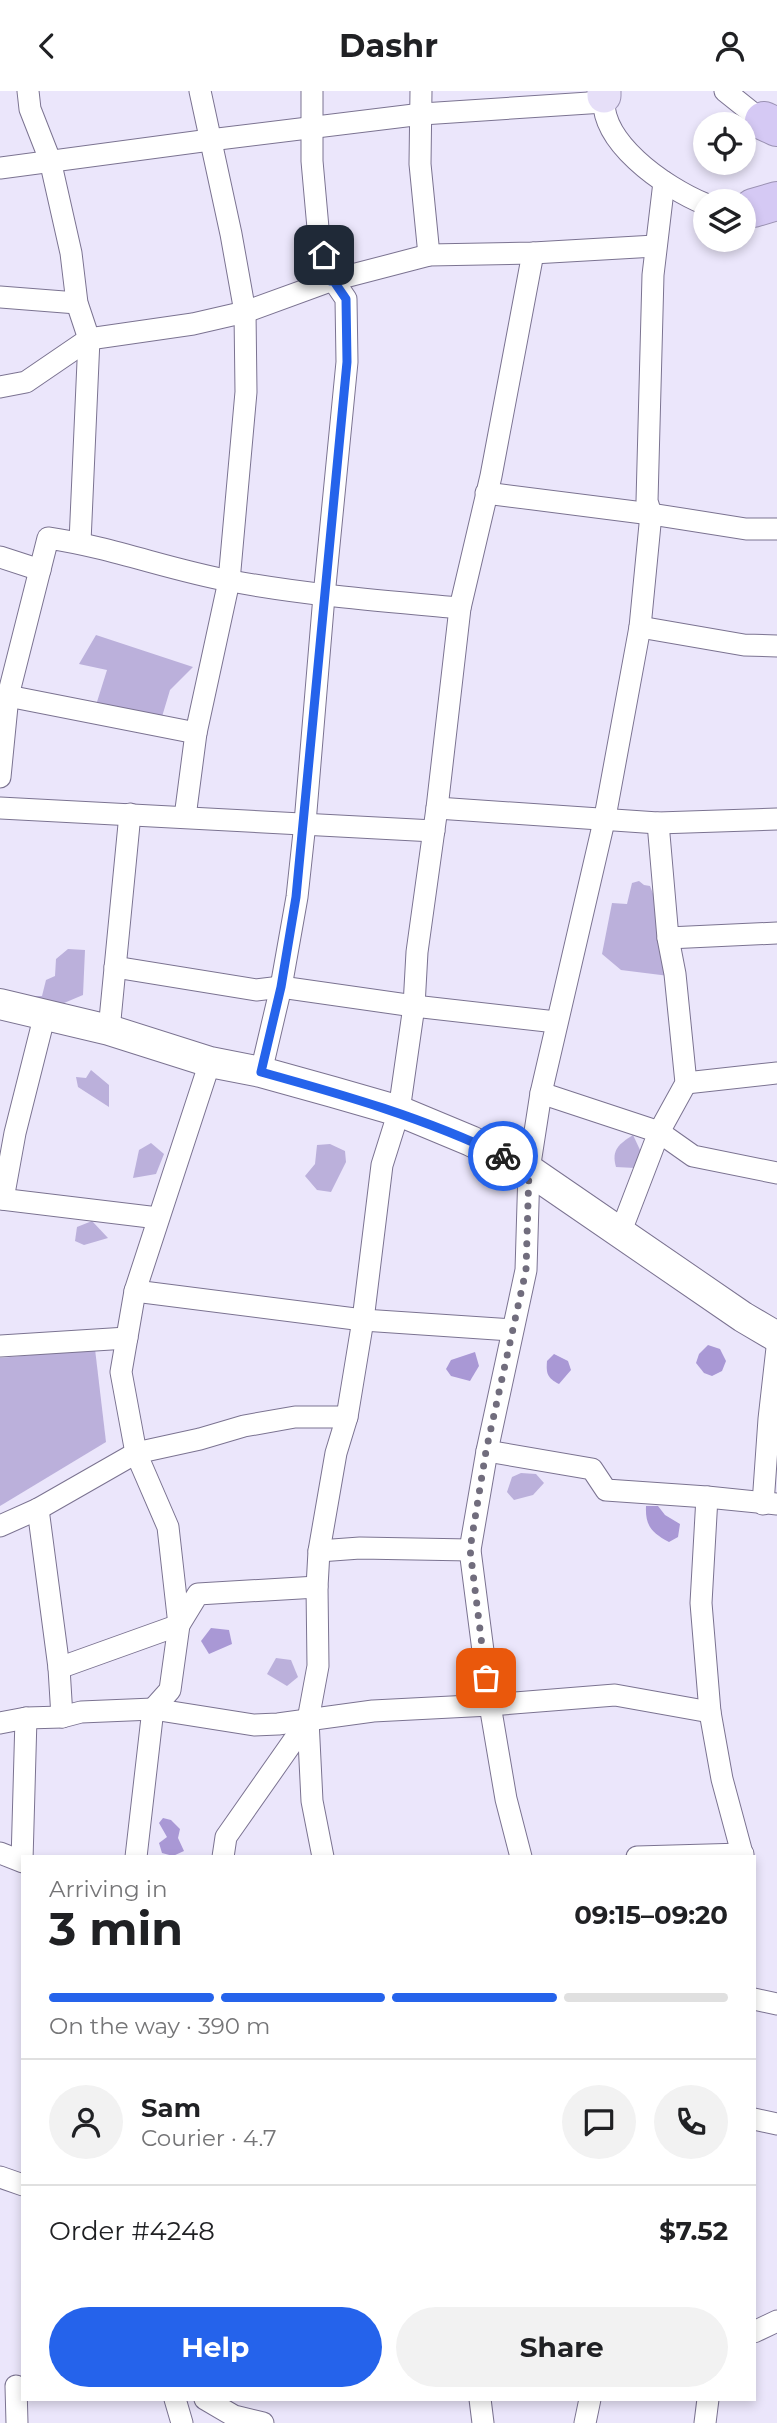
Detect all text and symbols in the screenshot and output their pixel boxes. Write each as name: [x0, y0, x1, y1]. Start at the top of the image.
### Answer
text: Dashr: [339, 26, 438, 65]
icon: back: [28, 27, 66, 65]
icon: person: [711, 27, 749, 65]
map controls: [693, 112, 756, 252]
button: locate: [693, 112, 756, 175]
button: layers: [693, 189, 756, 252]
pin: [294, 225, 354, 285]
icon: home: [305, 236, 343, 274]
courier: [468, 1121, 538, 1191]
icon: bike: [484, 1137, 522, 1175]
pin: [456, 1648, 516, 1708]
icon: bag: [467, 1659, 505, 1697]
text: Arriving in: [49, 1875, 168, 1903]
text: 09:15–09:20: [574, 1899, 728, 1931]
text: 3 min: [49, 1900, 183, 1957]
text: On the way · 390 m: [49, 2012, 271, 2040]
button: person: [49, 2085, 123, 2159]
button: chat: [562, 2085, 636, 2159]
button: phone: [654, 2085, 728, 2159]
text: Sam: [141, 2092, 201, 2124]
text: Courier · 4.7: [141, 2124, 277, 2152]
text: Order #4248: [49, 2215, 215, 2247]
text: $7.52: [659, 2215, 728, 2247]
button: Help: [49, 2307, 382, 2387]
button: Share: [396, 2307, 728, 2387]

